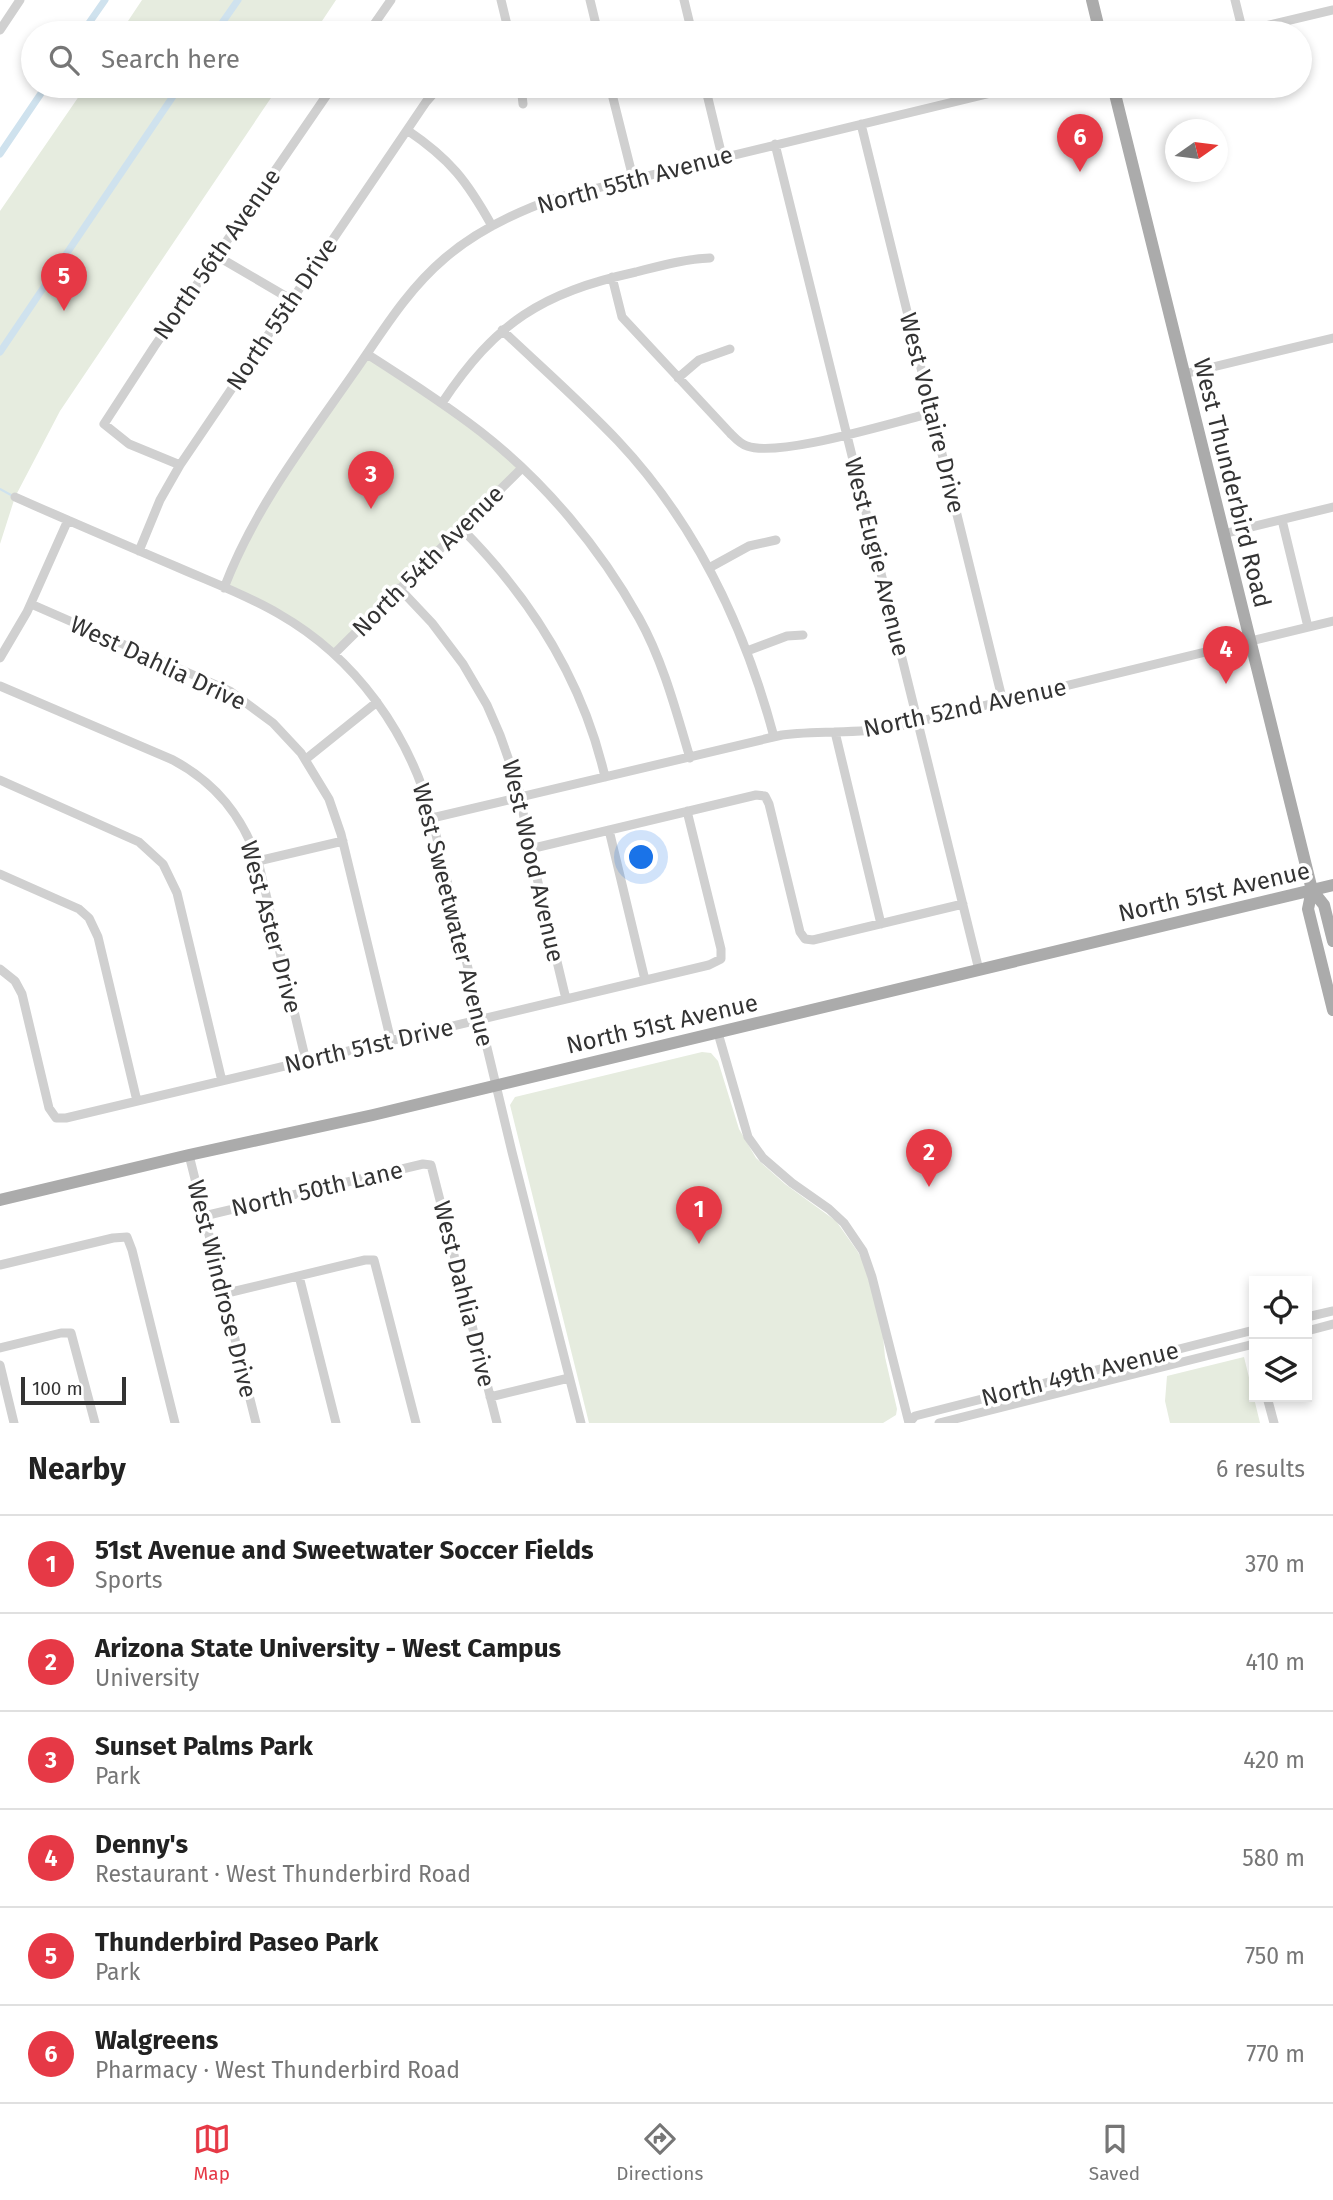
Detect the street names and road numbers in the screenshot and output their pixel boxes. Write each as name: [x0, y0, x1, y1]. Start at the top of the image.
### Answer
street label: North 55th Avenue: [534, 140, 736, 220]
street label: North 56th Avenue: [148, 163, 286, 345]
street label: North 55th Drive: [221, 232, 343, 396]
street label: West Voltaire Drive: [894, 310, 970, 516]
street label: West Thunderbird Road: [1187, 356, 1277, 610]
street label: West Eugie Avenue: [839, 455, 915, 659]
street label: North 54th Avenue: [347, 480, 509, 642]
street label: West Dahlia Drive: [66, 610, 250, 716]
street label: North 52nd Avenue: [861, 673, 1069, 743]
street label: West Wood Avenue: [496, 757, 570, 965]
street label: West Sweetwater Avenue: [407, 780, 499, 1050]
street label: West Aster Drive: [235, 838, 307, 1016]
street label: North 51st Avenue: [1115, 856, 1313, 928]
street label: North 51st Avenue: [563, 988, 761, 1060]
street label: North 51st Drive: [282, 1013, 456, 1079]
street label: North 50th Lane: [229, 1156, 405, 1222]
street label: West Windrose Drive: [181, 1177, 263, 1401]
street label: West Dahlia Drive: [427, 1198, 501, 1390]
street label: North 49th Avenue: [978, 1336, 1182, 1412]

